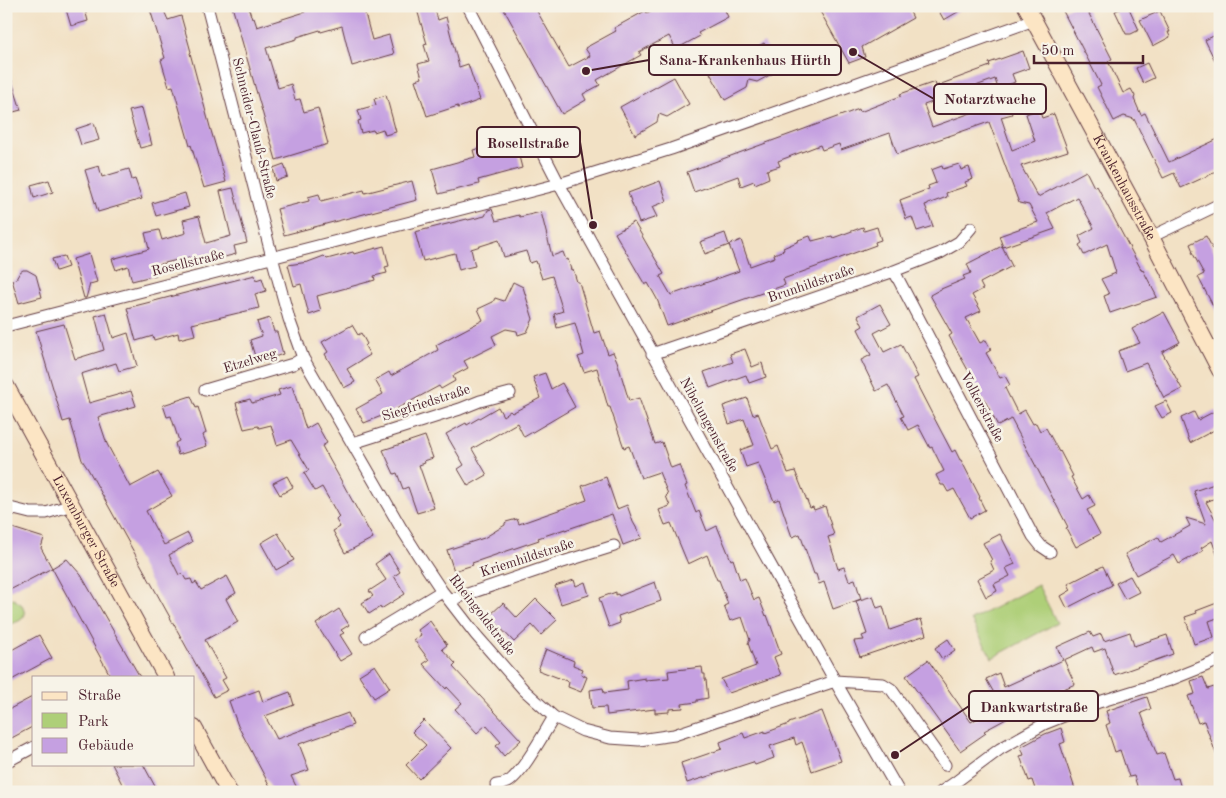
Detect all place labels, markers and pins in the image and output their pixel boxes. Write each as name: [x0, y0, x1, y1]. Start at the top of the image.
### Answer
callout: Sana-Krankenhaus Hürth: [649, 45, 841, 75]
callout: Notarztwache: [934, 84, 1046, 114]
callout: Rosellstraße: [477, 127, 580, 157]
callout: Dankwartstraße: [969, 691, 1098, 721]

